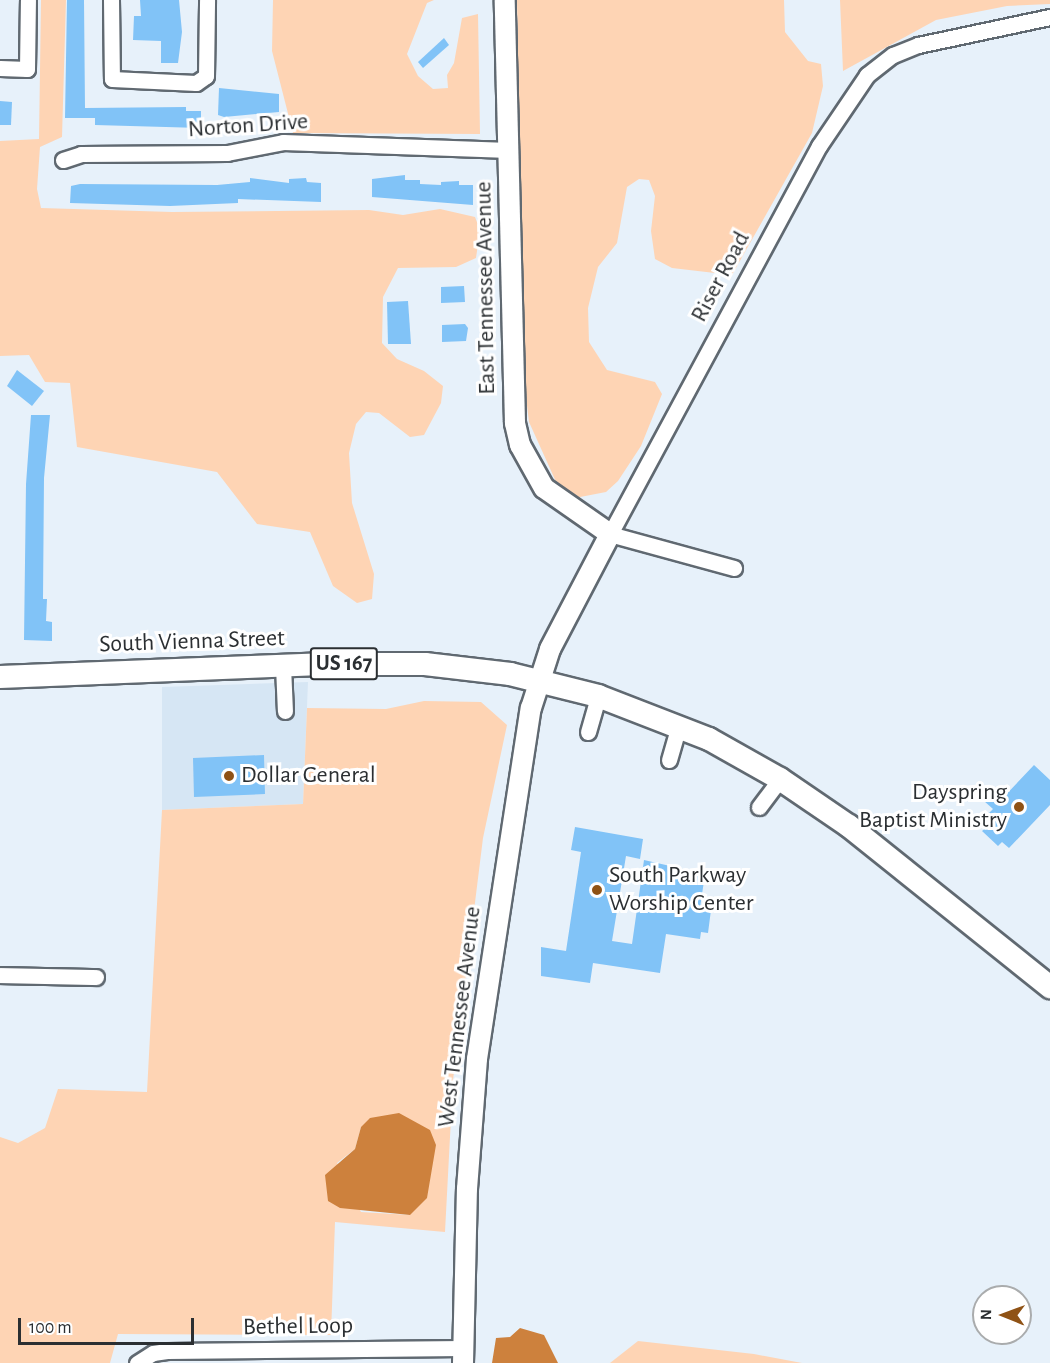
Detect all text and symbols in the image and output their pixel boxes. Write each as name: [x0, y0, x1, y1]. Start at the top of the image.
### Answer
street label: Norton Drive: [187, 107, 309, 145]
street label: East Tennessee Avenue: [470, 181, 502, 395]
street label: Riser Road: [685, 227, 757, 327]
street label: South Vienna Street: [99, 624, 285, 660]
road number: US 167: [310, 645, 378, 683]
place label: Dollar General: [241, 762, 376, 790]
marker: Dollar General: [222, 769, 236, 783]
place label: Dayspring Baptist Ministry: [859, 779, 1007, 835]
marker: Dayspring Baptist Ministry: [1012, 800, 1026, 814]
place label: South Parkway Worship Center: [609, 862, 754, 918]
marker: South Parkway Worship Center: [590, 883, 604, 897]
street label: West Tennessee Avenue: [432, 905, 488, 1129]
north arrow: [972, 1285, 1032, 1345]
scale bar: [21, 1306, 196, 1344]
text: N: [978, 1309, 994, 1320]
street label: Bethel Loop: [243, 1312, 353, 1342]
text: 100 m: [29, 1319, 72, 1337]

